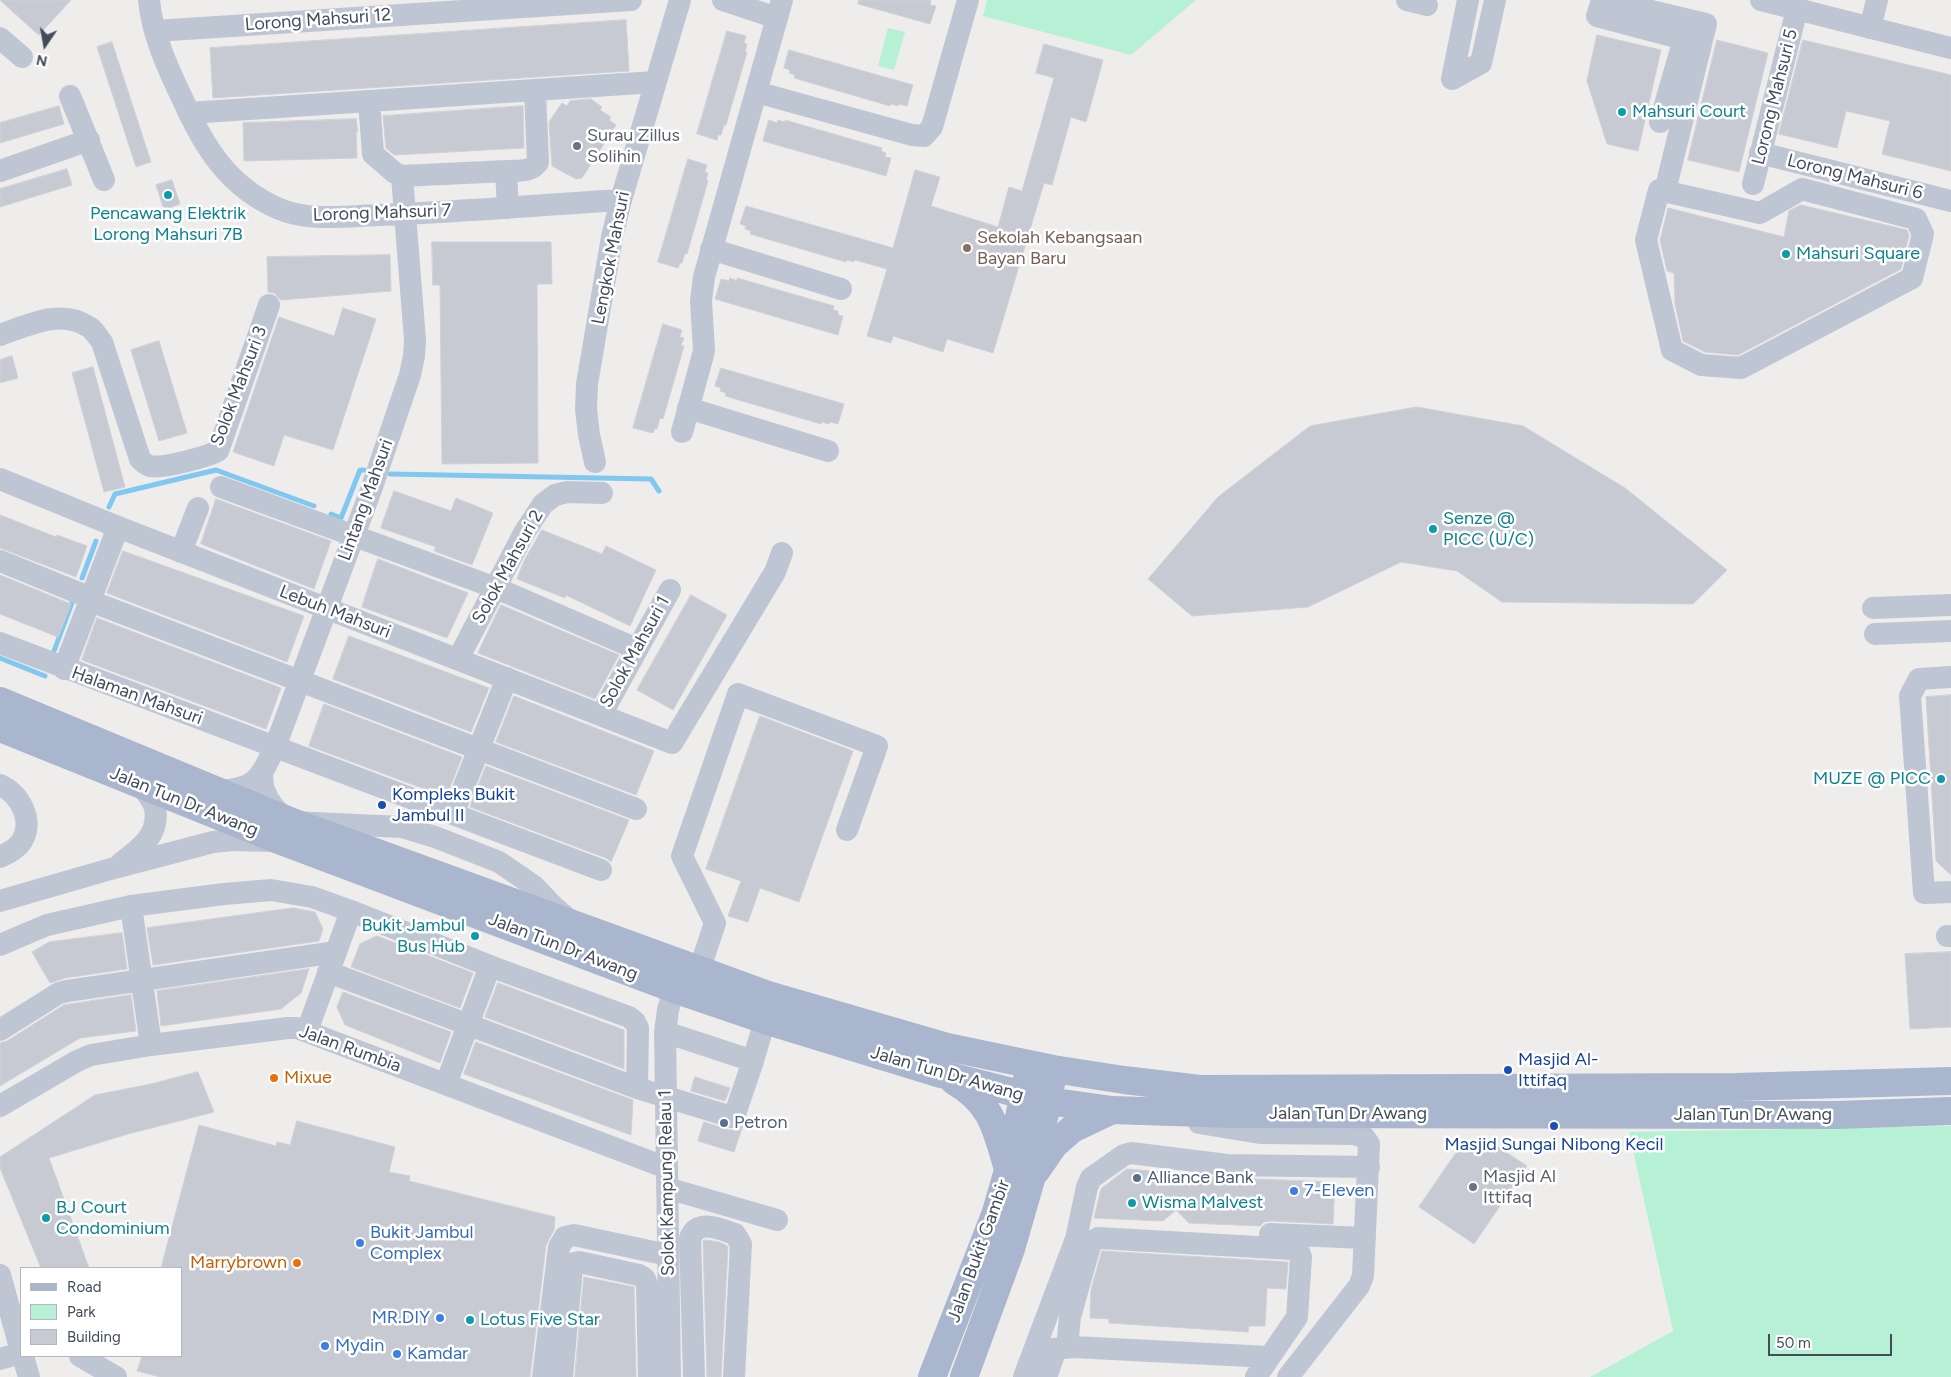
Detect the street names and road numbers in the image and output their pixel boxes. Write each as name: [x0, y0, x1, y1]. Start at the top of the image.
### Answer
street label: Lorong Mahsuri 12: [244, 4, 392, 36]
street label: Lorong Mahsuri 5: [1748, 27, 1802, 167]
street label: Lorong Mahsuri 6: [1785, 150, 1925, 204]
street label: Lengkok Mahsuri: [588, 190, 634, 326]
street label: Lorong Mahsuri 7: [312, 200, 452, 226]
street label: Solok Mahsuri 3: [206, 323, 272, 449]
street label: Lintang Mahsuri: [334, 436, 398, 564]
street label: Solok Mahsuri 2: [468, 506, 548, 628]
street label: Lebuh Mahsuri: [276, 581, 394, 643]
street label: Solok Mahsuri 1: [595, 592, 675, 712]
street label: Halaman Mahsuri: [68, 662, 206, 730]
street label: Jalan Tun Dr Awang: [107, 762, 261, 842]
street label: Jalan Tun Dr Awang: [485, 909, 641, 985]
street label: Jalan Rumbia: [296, 1021, 404, 1077]
street label: Jalan Tun Dr Awang: [868, 1042, 1026, 1106]
street label: Solok Kampung Relau 1: [655, 1090, 679, 1276]
street label: Jalan Tun Dr Awang: [1269, 1103, 1427, 1125]
street label: Jalan Tun Dr Awang: [1674, 1104, 1832, 1126]
street label: Jalan Bukit Gambir: [943, 1177, 1015, 1325]

